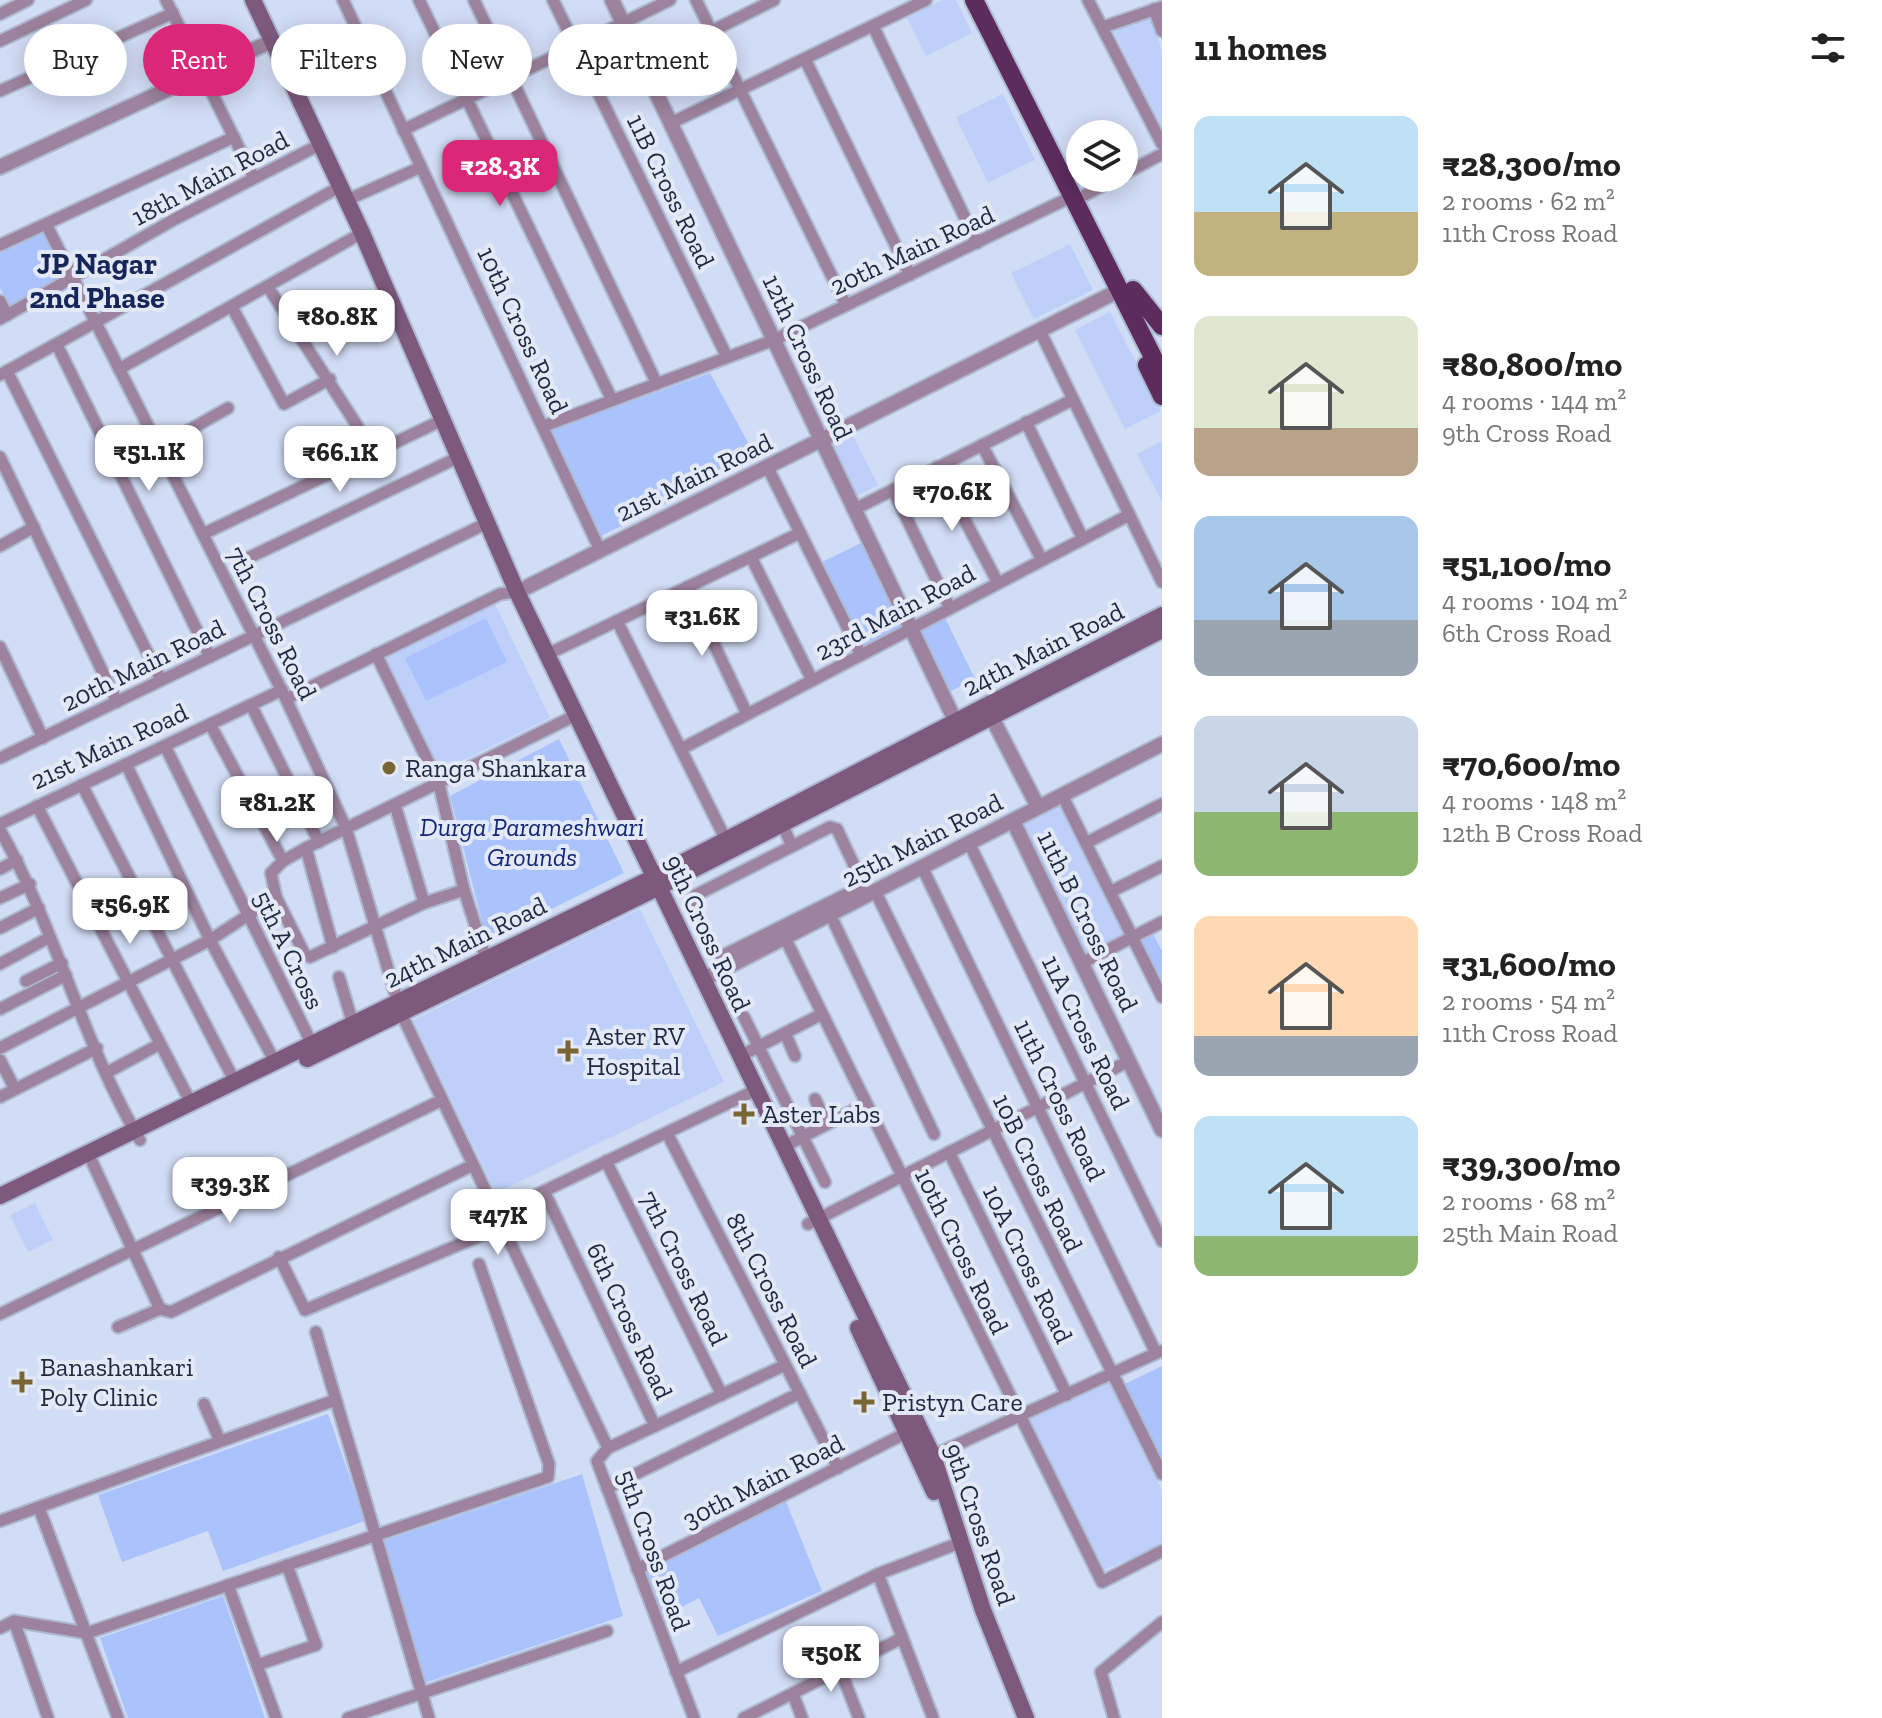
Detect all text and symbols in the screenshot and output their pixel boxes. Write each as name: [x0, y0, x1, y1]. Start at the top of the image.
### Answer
chip: Buy: [24, 24, 127, 96]
chip: Rent: [143, 24, 255, 96]
chip: Filters: [271, 24, 406, 96]
chip: New: [422, 24, 532, 96]
chip: Apartment: [548, 24, 737, 96]
icon: filters: [1806, 26, 1850, 70]
text: 11 homes: [1194, 28, 1327, 69]
street label: 11B Cross Road: [620, 109, 722, 273]
map controls: [1066, 120, 1138, 192]
button: layers: [1066, 120, 1138, 192]
street label: 18th Main Road: [126, 123, 294, 233]
pin: ₹28.3K: [435, 140, 565, 208]
text: ₹28,300/mo: [1442, 144, 1621, 185]
icon: home: [1258, 148, 1354, 244]
text: ₹28.3K: [460, 150, 540, 182]
text: 2 rooms · 62 m²: [1442, 185, 1615, 217]
street label: 20th Main Road: [825, 198, 999, 302]
text: 11th Cross Road: [1442, 217, 1618, 249]
street label: 10th Cross Road: [470, 241, 576, 419]
district label: JP Nagar 2nd Phase: [29, 246, 165, 316]
street label: 12th Cross Road: [756, 269, 860, 445]
pin: ₹80.8K: [272, 290, 402, 358]
text: ₹80.8K: [297, 300, 377, 332]
text: ₹80,800/mo: [1442, 344, 1622, 385]
icon: home: [1258, 348, 1354, 444]
text: 4 rooms · 144 m²: [1442, 385, 1626, 417]
text: 9th Cross Road: [1442, 417, 1611, 449]
pin: ₹51.1K: [84, 425, 214, 493]
street label: 21st Main Road: [611, 425, 777, 529]
pin: ₹66.1K: [275, 426, 405, 494]
text: ₹51.1K: [113, 435, 185, 467]
text: ₹66.1K: [302, 436, 378, 468]
pin: ₹70.6K: [887, 465, 1017, 533]
text: ₹70.6K: [913, 475, 991, 507]
street label: 7th Cross Road: [220, 541, 324, 705]
text: ₹51,100/mo: [1442, 544, 1611, 585]
icon: home: [1258, 548, 1354, 644]
street label: 23rd Main Road: [810, 556, 980, 668]
text: 4 rooms · 104 m²: [1442, 585, 1627, 617]
pin: ₹31.6K: [637, 590, 767, 658]
street label: 24th Main Road: [957, 595, 1129, 703]
text: ₹31.6K: [664, 600, 740, 632]
street label: 20th Main Road: [56, 612, 230, 718]
text: 6th Cross Road: [1442, 617, 1611, 649]
street label: 21st Main Road: [25, 696, 193, 796]
text: ₹70,600/mo: [1442, 744, 1620, 785]
icon: home: [1258, 748, 1354, 844]
place label: Ranga Shankara: [405, 752, 587, 784]
marker: Ranga Shankara: [380, 759, 398, 777]
pin: ₹81.2K: [212, 776, 342, 844]
text: 4 rooms · 148 m²: [1442, 785, 1626, 817]
text: ₹81.2K: [239, 786, 315, 818]
street label: 25th Main Road: [836, 786, 1008, 894]
park label: Durga Parameshwari Grounds: [420, 811, 644, 873]
text: 12th B Cross Road: [1442, 817, 1643, 849]
street label: 11th B Cross Road: [1030, 825, 1146, 1017]
street label: 9th Cross Road: [658, 850, 758, 1016]
pin: ₹56.9K: [65, 878, 195, 946]
street label: 5th A Cross: [247, 885, 331, 1015]
text: ₹56.9K: [91, 888, 169, 920]
street label: 24th Main Road: [379, 889, 551, 995]
text: ₹31,600/mo: [1442, 944, 1616, 985]
icon: home: [1258, 948, 1354, 1044]
street label: 11A Cross Road: [1035, 950, 1137, 1114]
text: 2 rooms · 54 m²: [1442, 985, 1615, 1017]
street label: 11th Cross Road: [1007, 1014, 1113, 1186]
text: 11th Cross Road: [1442, 1017, 1618, 1049]
place label: Aster RV Hospital: [586, 1020, 685, 1082]
marker: Aster RV Hospital: [557, 1040, 579, 1062]
street label: 10B Cross Road: [986, 1089, 1090, 1257]
place label: Aster Labs: [762, 1098, 881, 1130]
marker: Aster Labs: [733, 1103, 755, 1125]
text: ₹39,300/mo: [1442, 1144, 1621, 1185]
icon: home: [1258, 1148, 1354, 1244]
pin: ₹39.3K: [165, 1157, 295, 1225]
street label: 10th Cross Road: [908, 1163, 1016, 1339]
text: ₹39.3K: [190, 1167, 270, 1199]
street label: 10A Cross Road: [976, 1180, 1080, 1348]
text: 2 rooms · 68 m²: [1442, 1185, 1615, 1217]
street label: 7th Cross Road: [633, 1186, 735, 1350]
pin: ₹47K: [451, 1189, 545, 1257]
text: ₹47K: [469, 1199, 527, 1231]
street label: 8th Cross Road: [719, 1207, 825, 1373]
text: 25th Main Road: [1442, 1217, 1618, 1249]
street label: 6th Cross Road: [580, 1238, 680, 1404]
place label: Banashankari Poly Clinic: [40, 1351, 193, 1413]
marker: Banashankari Poly Clinic: [11, 1371, 33, 1393]
place label: Pristyn Care: [882, 1386, 1023, 1418]
marker: Pristyn Care: [853, 1391, 875, 1413]
street label: 30th Main Road: [677, 1427, 849, 1535]
street label: 9th Cross Road: [937, 1439, 1023, 1609]
street label: 5th Cross Road: [610, 1465, 698, 1635]
pin: ₹50K: [784, 1626, 878, 1694]
text: ₹50K: [801, 1636, 861, 1668]

